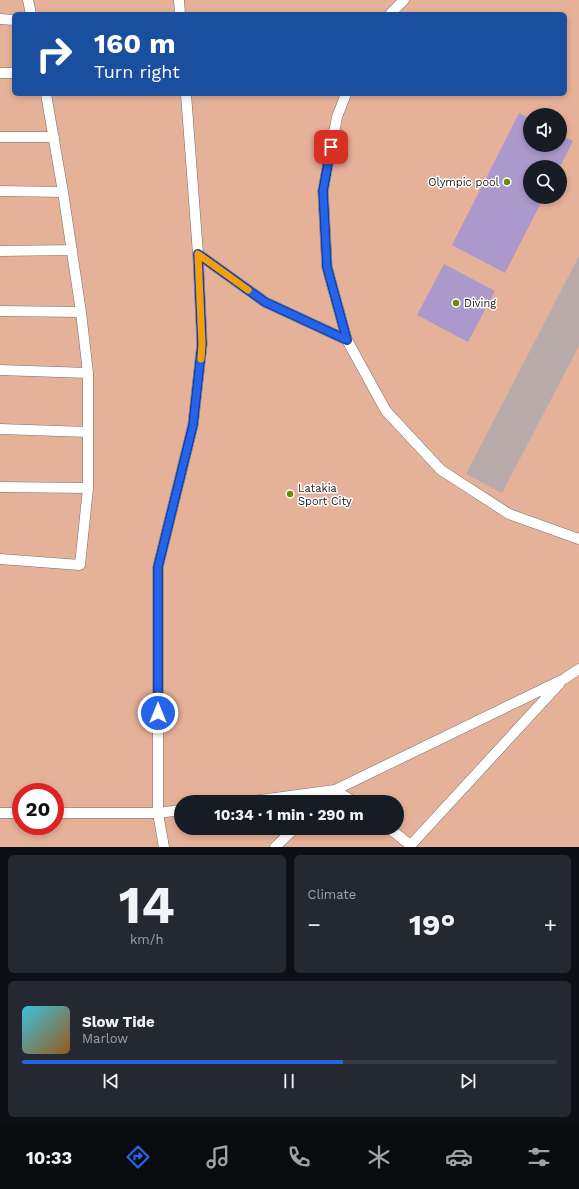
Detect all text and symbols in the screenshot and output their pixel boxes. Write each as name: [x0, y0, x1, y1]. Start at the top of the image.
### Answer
text: 160 m: [94, 27, 176, 60]
icon: right: [28, 28, 80, 80]
text: Turn right: [94, 61, 180, 82]
map controls: [523, 108, 567, 204]
button: sound: [523, 108, 567, 152]
pin: [314, 130, 348, 164]
icon: arrive: [320, 136, 342, 158]
button: search: [523, 160, 567, 204]
place label: Olympic pool: [428, 176, 500, 189]
marker: Olympic pool: [502, 177, 512, 187]
place label: Diving: [464, 297, 496, 310]
marker: Diving: [451, 298, 461, 308]
place label: Latakia Sport City: [298, 482, 352, 508]
marker: Latakia Sport City: [285, 489, 295, 499]
position arrow: [137, 692, 179, 734]
speed limit sign: 20: [12, 783, 64, 835]
text: 10:34 · 1 min · 290 m: [214, 806, 364, 824]
text: 14: [119, 875, 175, 936]
text: Climate: [308, 887, 356, 902]
text: 19°: [409, 907, 455, 942]
text: −: [308, 912, 321, 937]
text: +: [544, 912, 557, 937]
text: km/h: [130, 932, 164, 947]
text: Slow Tide: [82, 1013, 155, 1031]
text: Marlow: [82, 1031, 128, 1046]
icon: previous: [100, 1070, 122, 1092]
icon: pause: [278, 1070, 300, 1092]
icon: next: [457, 1070, 479, 1092]
icon: directions: [124, 1143, 152, 1171]
icon: music: [204, 1143, 232, 1171]
icon: phone: [285, 1143, 313, 1171]
icon: climate: [365, 1143, 393, 1171]
icon: car: [445, 1143, 473, 1171]
icon: filters: [525, 1143, 553, 1171]
text: 10:33: [26, 1147, 72, 1168]

